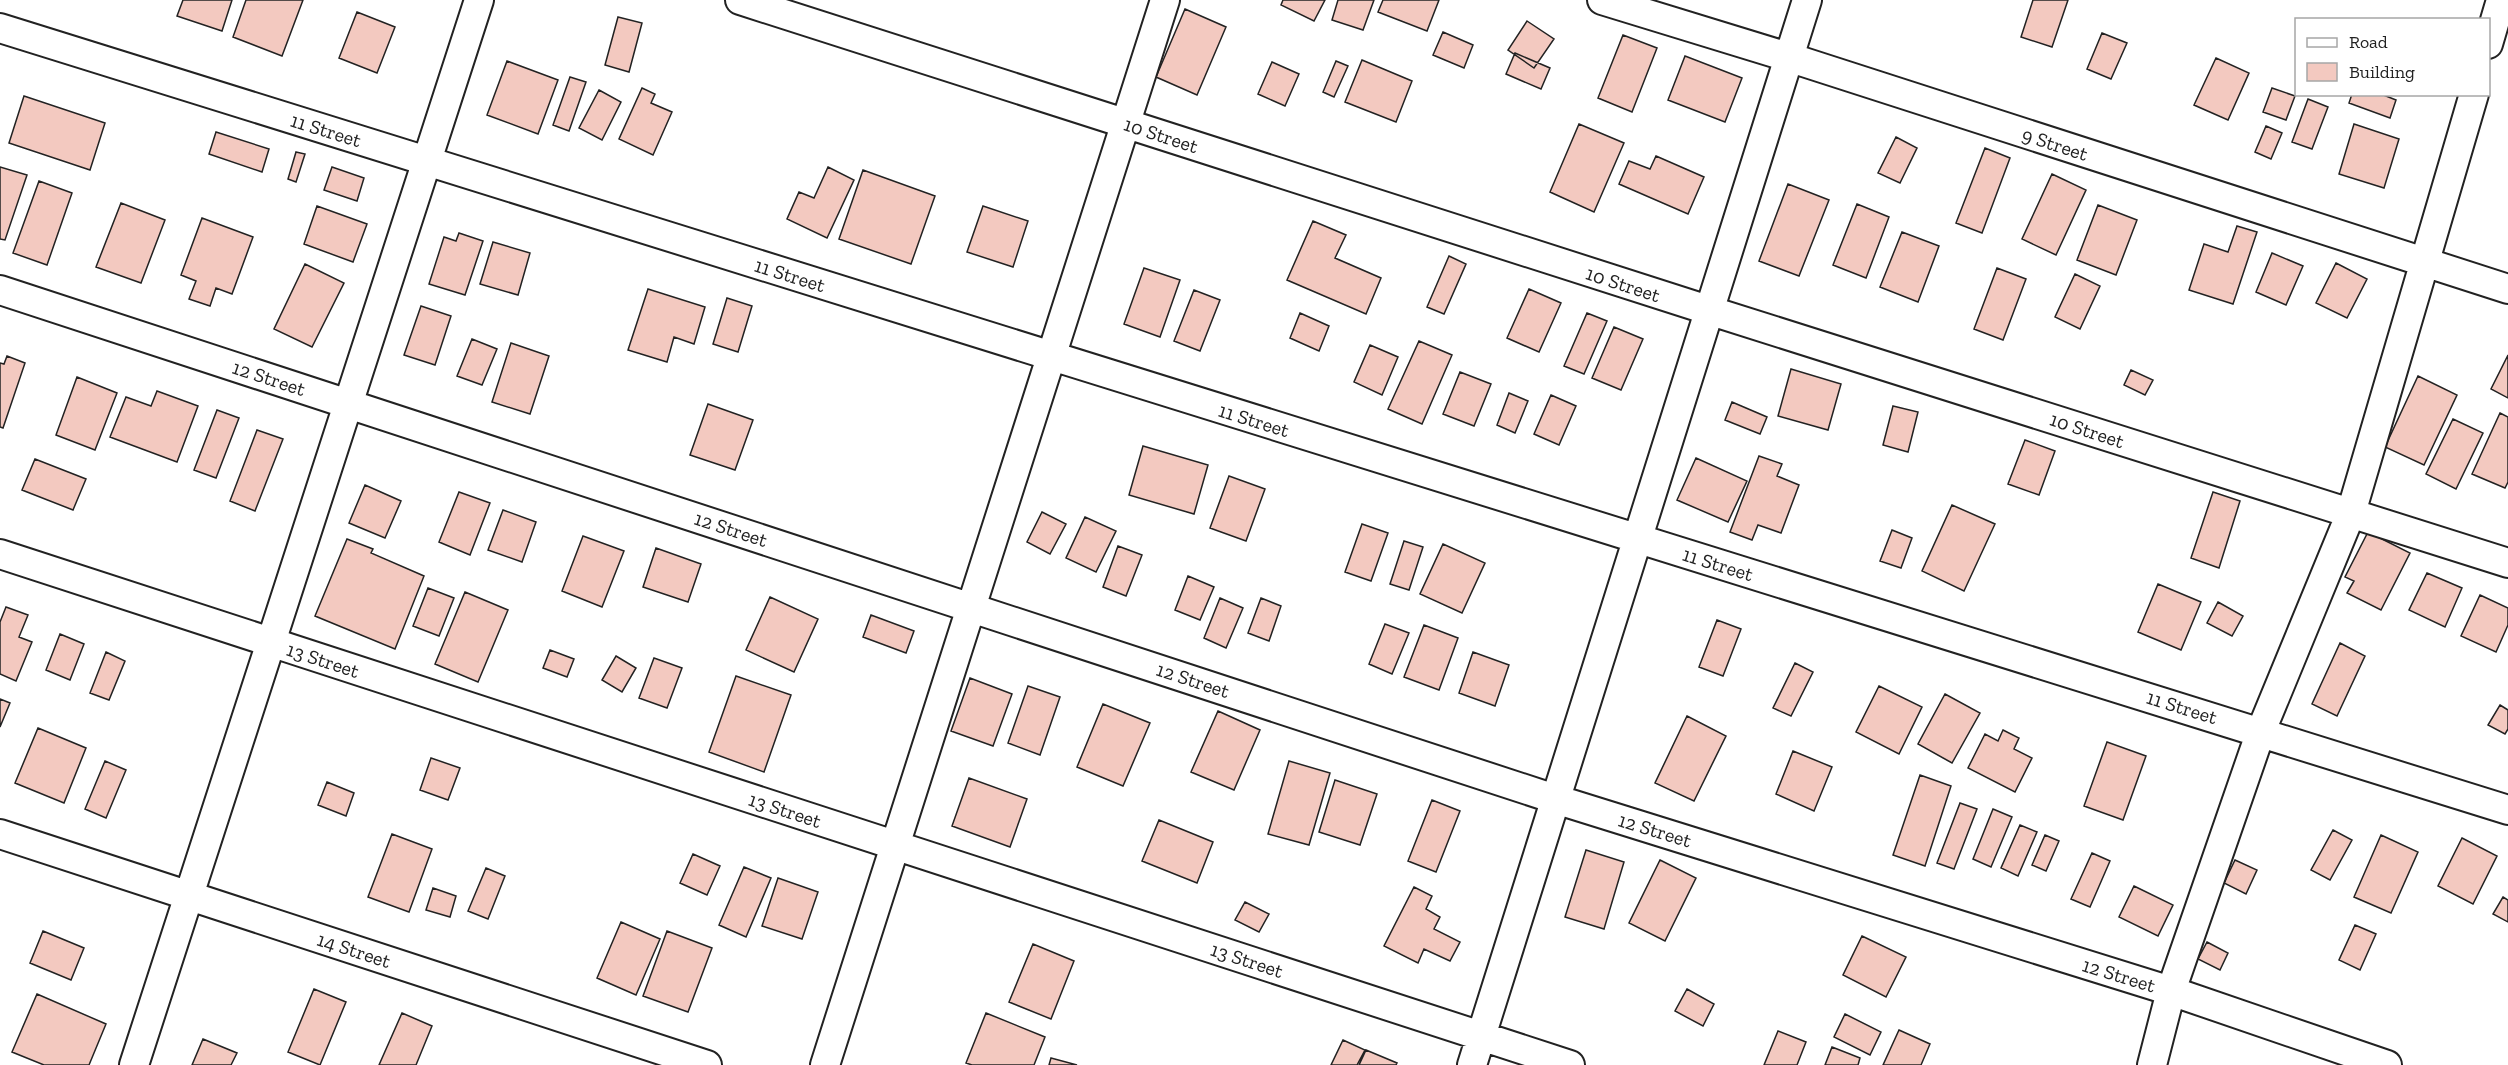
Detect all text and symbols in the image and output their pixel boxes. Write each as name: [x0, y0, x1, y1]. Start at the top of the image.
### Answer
legend: [2295, 18, 2490, 96]
text: Road: [2349, 31, 2388, 53]
text: Building: [2349, 61, 2415, 83]
street label: 11 Street: [288, 108, 365, 152]
street label: 10 Street: [1121, 112, 1202, 158]
street label: 9 Street: [2019, 122, 2092, 166]
street label: 11 Street: [752, 253, 829, 297]
street label: 10 Street: [1583, 261, 1664, 307]
street label: 12 Street: [230, 355, 309, 401]
street label: 11 Street: [1216, 398, 1293, 442]
street label: 10 Street: [2047, 407, 2128, 453]
street label: 12 Street: [692, 506, 771, 552]
street label: 11 Street: [1680, 542, 1757, 586]
street label: 13 Street: [284, 637, 363, 683]
street label: 12 Street: [1154, 657, 1233, 703]
street label: 11 Street: [2144, 685, 2221, 729]
street label: 13 Street: [746, 787, 825, 833]
street label: 12 Street: [1616, 808, 1695, 853]
street label: 14 Street: [314, 927, 394, 973]
street label: 13 Street: [1208, 937, 1287, 983]
street label: 12 Street: [2080, 953, 2159, 998]

